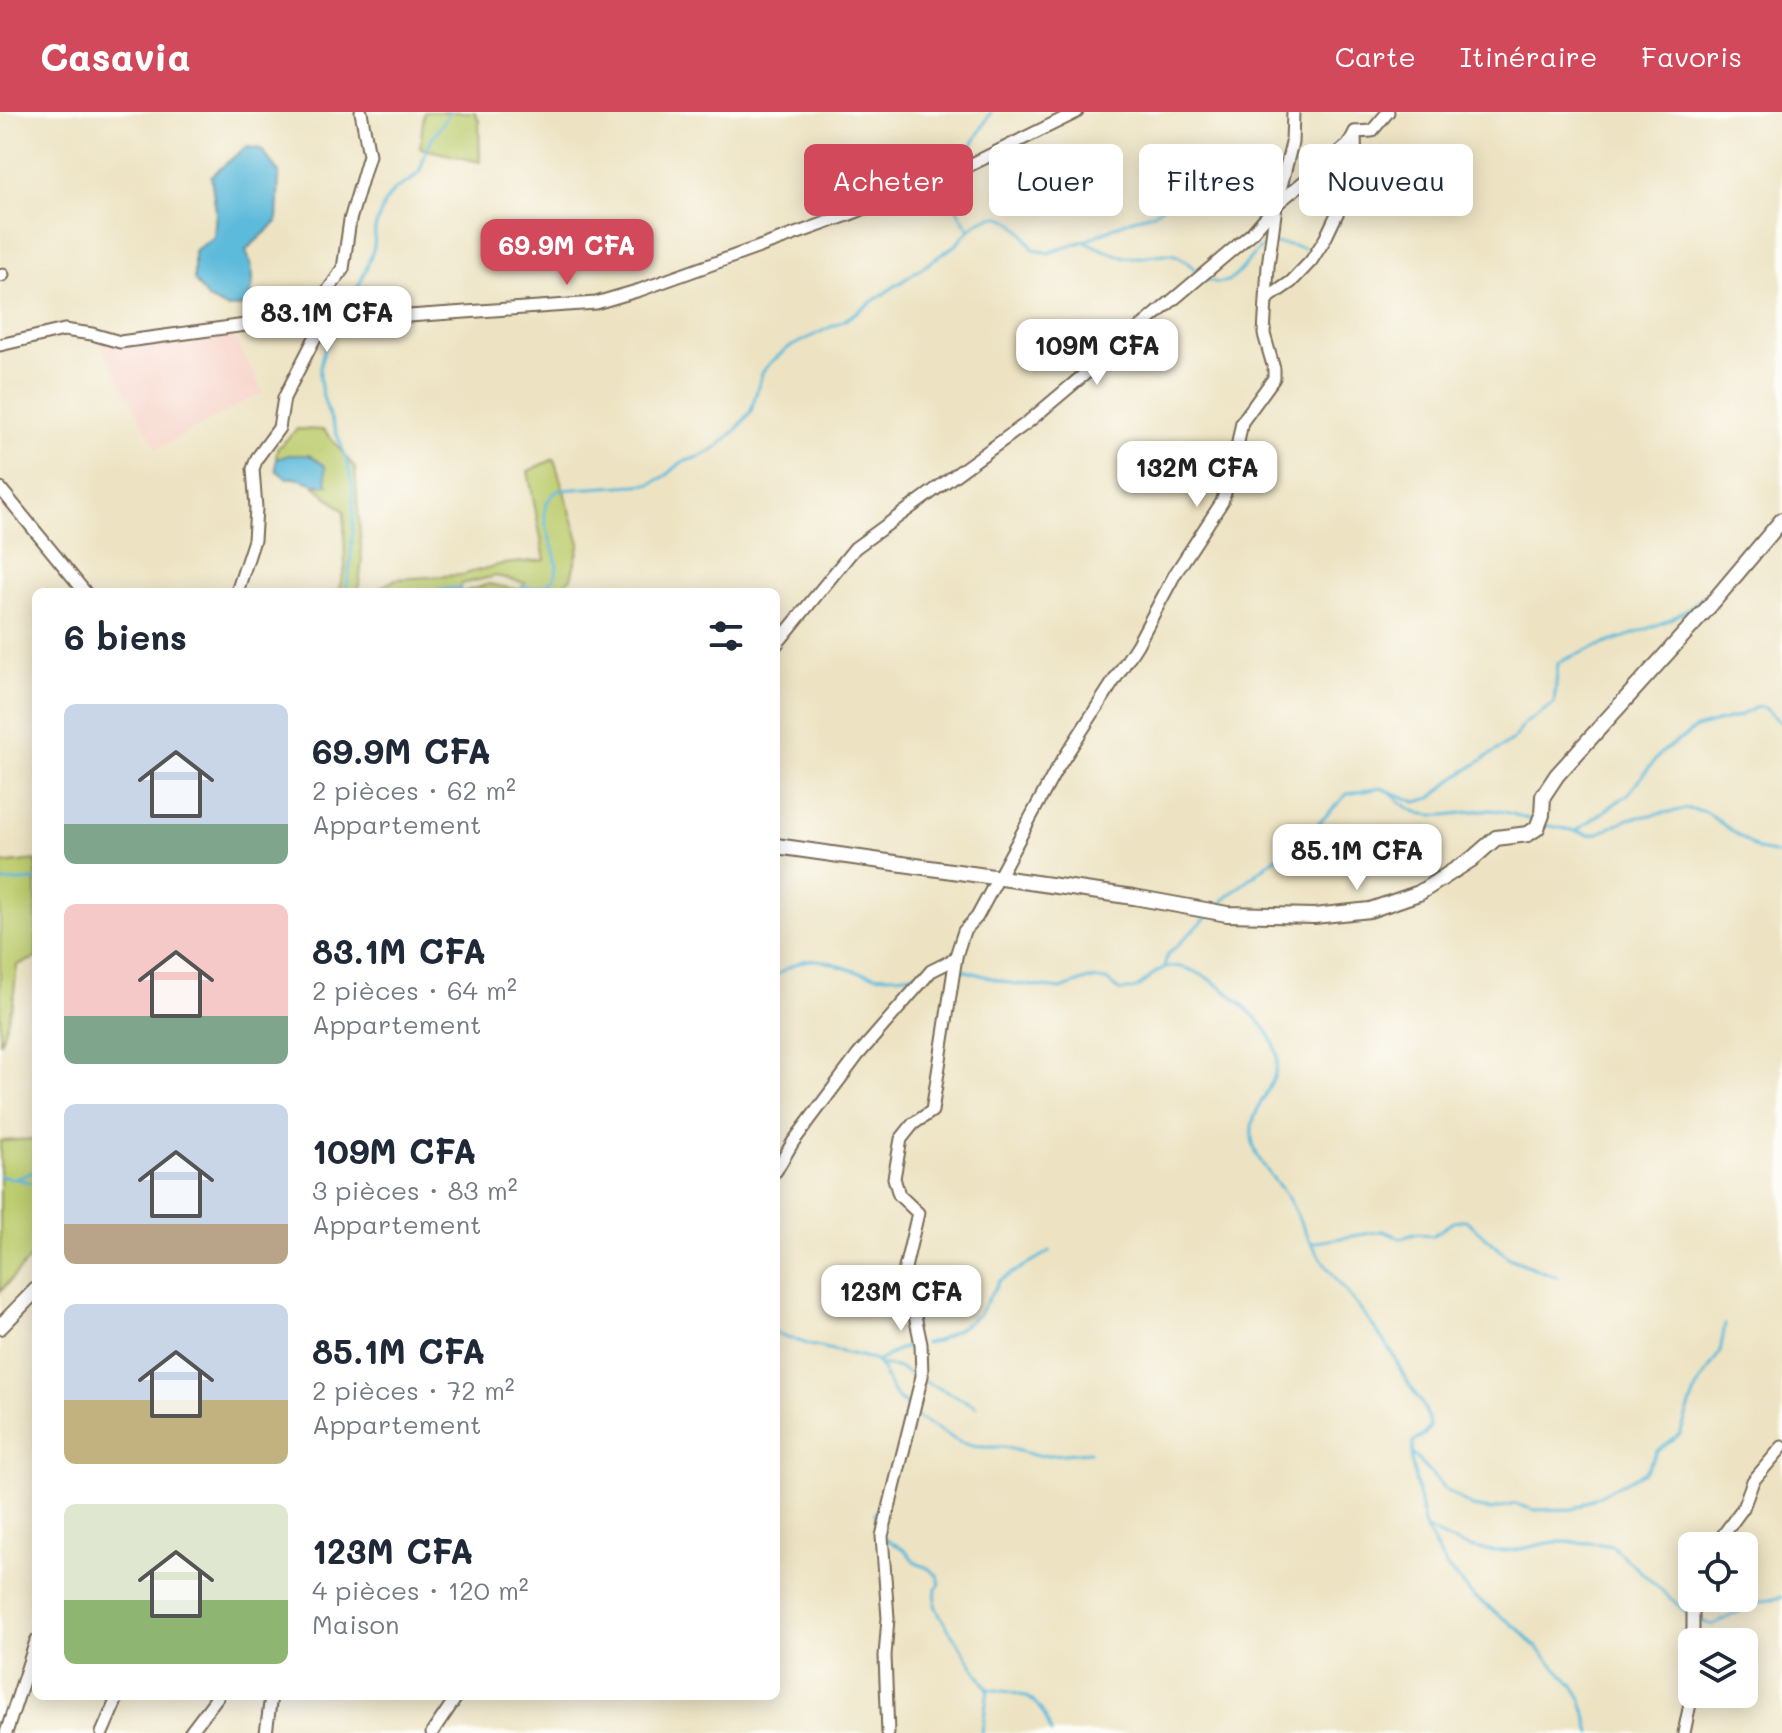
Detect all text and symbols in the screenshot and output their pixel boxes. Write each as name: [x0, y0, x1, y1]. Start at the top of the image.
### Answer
text: Casavia: [40, 31, 191, 81]
text: Carte: [1335, 38, 1416, 74]
text: Itinéraire: [1460, 38, 1597, 74]
text: Favoris: [1641, 38, 1742, 74]
chip: Acheter: [804, 144, 973, 216]
chip: Louer: [989, 144, 1123, 216]
chip: Filtres: [1139, 144, 1283, 216]
chip: Nouveau: [1299, 144, 1473, 216]
pin: 69.9M CFA: [475, 219, 659, 287]
text: 69.9M CFA: [499, 228, 635, 262]
pin: 83.1M CFA: [235, 286, 419, 354]
text: 83.1M CFA: [260, 295, 394, 329]
pin: 109M CFA: [1014, 319, 1180, 387]
text: 109M CFA: [1034, 328, 1160, 362]
pin: 132M CFA: [1114, 441, 1280, 509]
text: 132M CFA: [1135, 450, 1259, 484]
text: 6 biens: [64, 614, 187, 659]
icon: filters: [704, 614, 748, 658]
text: 69.9M CFA: [312, 728, 491, 773]
icon: home: [128, 736, 224, 832]
text: 2 pièces · 62 m²: [312, 773, 516, 807]
text: Appartement: [312, 807, 482, 841]
pin: 85.1M CFA: [1265, 824, 1449, 892]
text: 85.1M CFA: [1291, 833, 1423, 867]
text: 83.1M CFA: [312, 928, 486, 973]
icon: home: [128, 936, 224, 1032]
text: 2 pièces · 64 m²: [312, 973, 517, 1007]
text: Appartement: [312, 1007, 482, 1041]
text: 109M CFA: [312, 1128, 476, 1173]
icon: home: [128, 1136, 224, 1232]
text: 3 pièces · 83 m²: [312, 1173, 517, 1207]
text: Appartement: [312, 1207, 482, 1241]
pin: 123M CFA: [818, 1265, 984, 1333]
text: 123M CFA: [839, 1274, 963, 1308]
text: 85.1M CFA: [312, 1328, 486, 1373]
icon: home: [128, 1336, 224, 1432]
text: 2 pièces · 72 m²: [312, 1373, 515, 1407]
text: Appartement: [312, 1407, 482, 1441]
text: 123M CFA: [312, 1528, 474, 1573]
map controls: [1678, 1532, 1758, 1708]
button: locate: [1678, 1532, 1758, 1612]
icon: home: [128, 1536, 224, 1632]
text: 4 pièces · 120 m²: [312, 1573, 529, 1607]
text: Maison: [312, 1607, 399, 1641]
button: layers: [1678, 1628, 1758, 1708]

